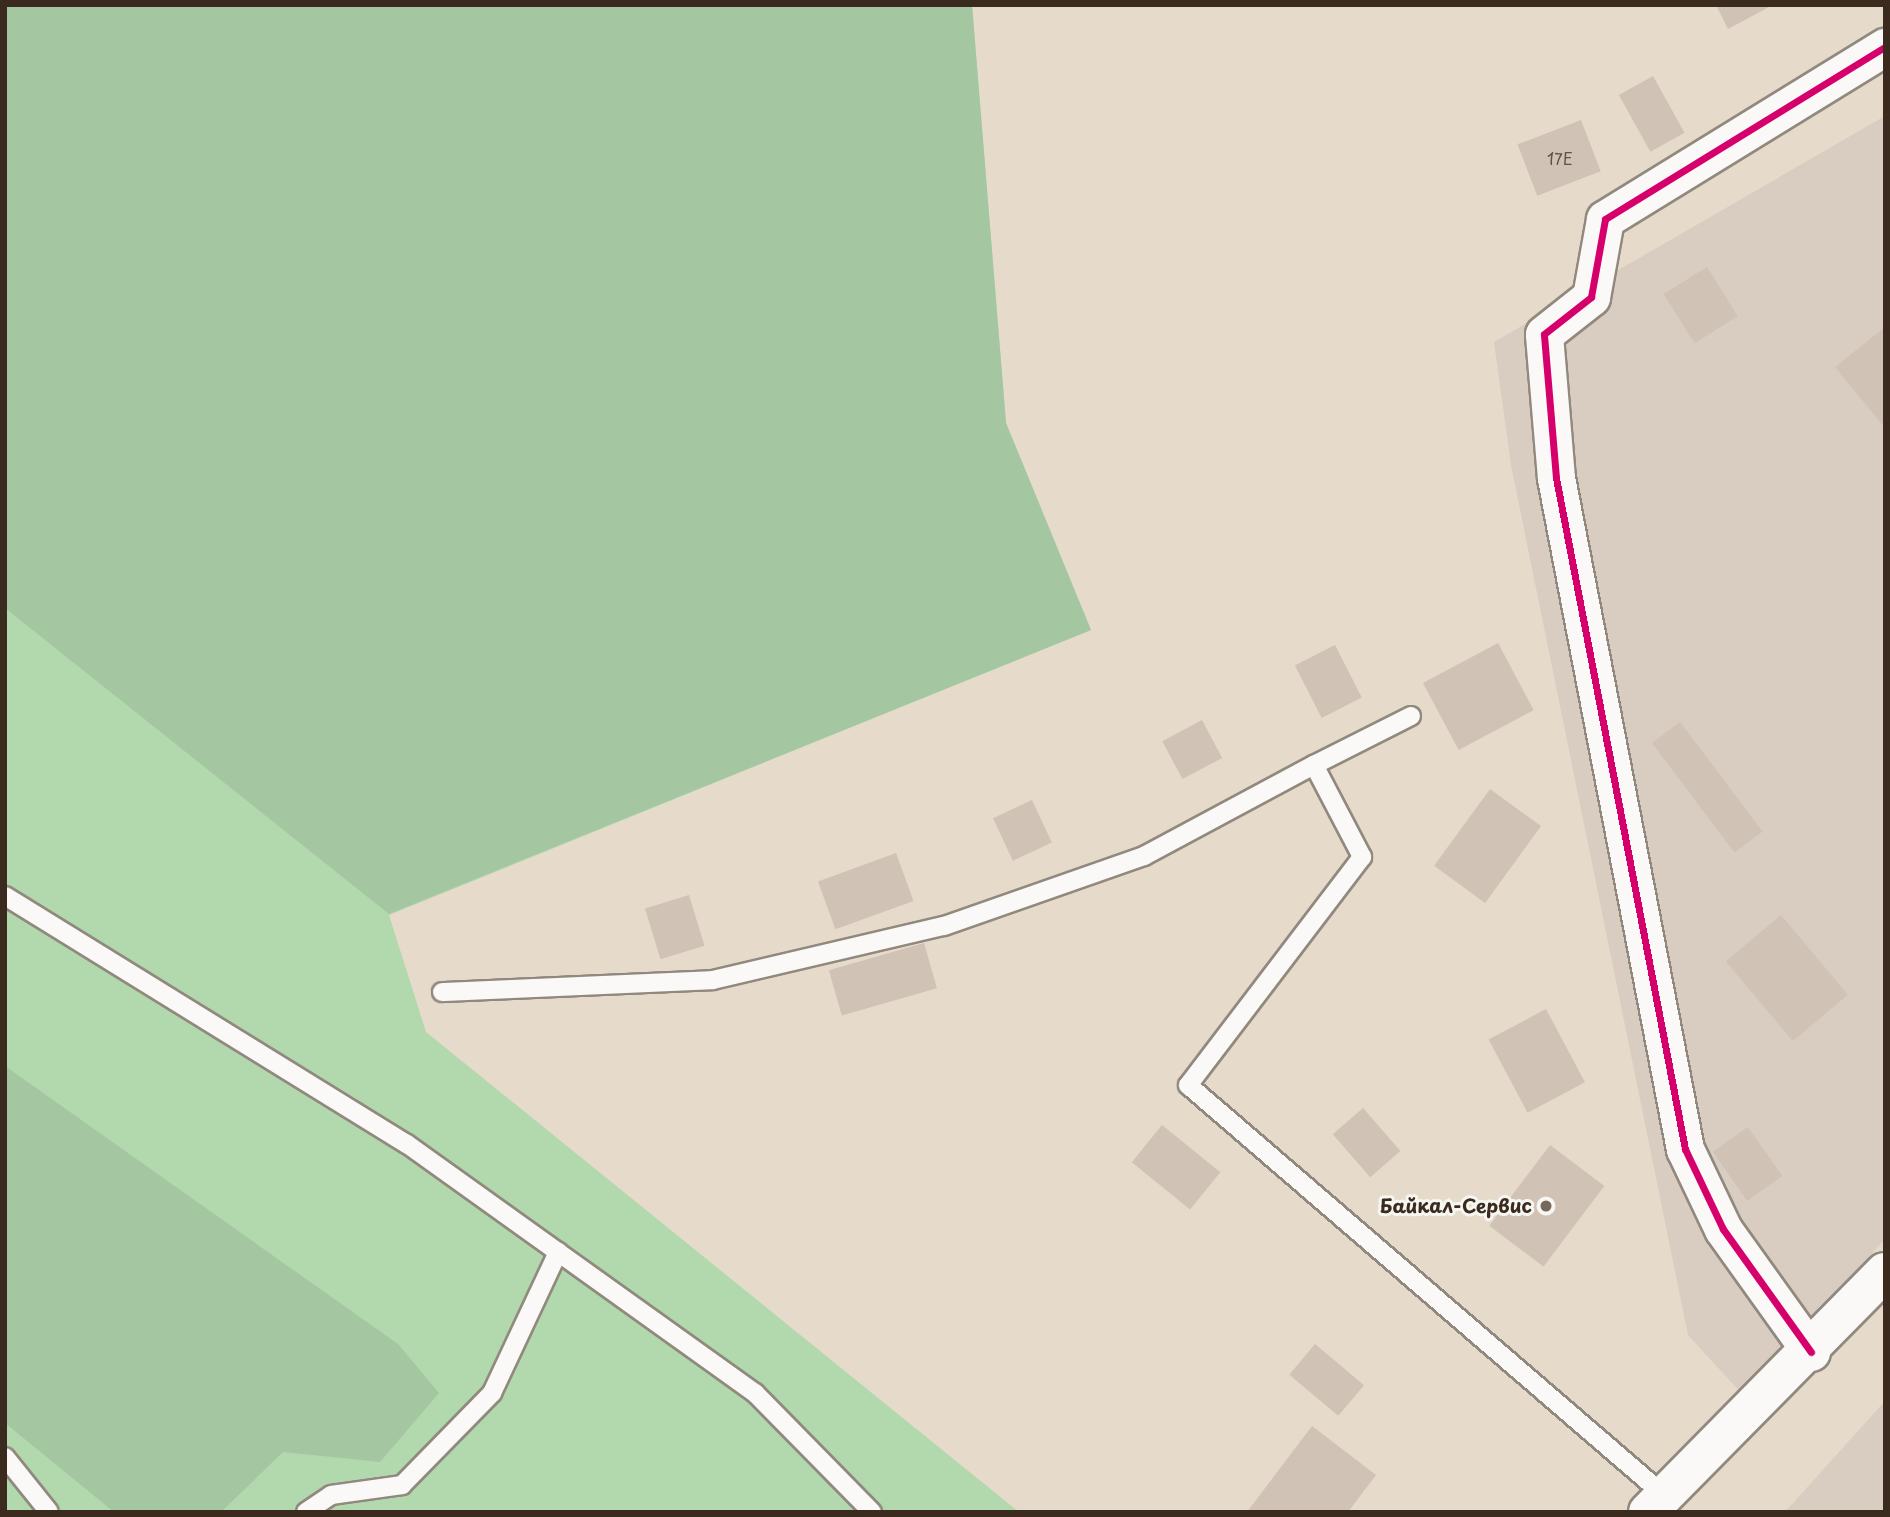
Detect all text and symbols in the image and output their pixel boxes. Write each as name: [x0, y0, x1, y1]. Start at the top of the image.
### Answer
house number: 17Е: [1547, 148, 1573, 168]
place label: Байкал-Сервис: [1380, 1195, 1532, 1217]
marker: Байкал-Сервис: [1538, 1198, 1554, 1214]

